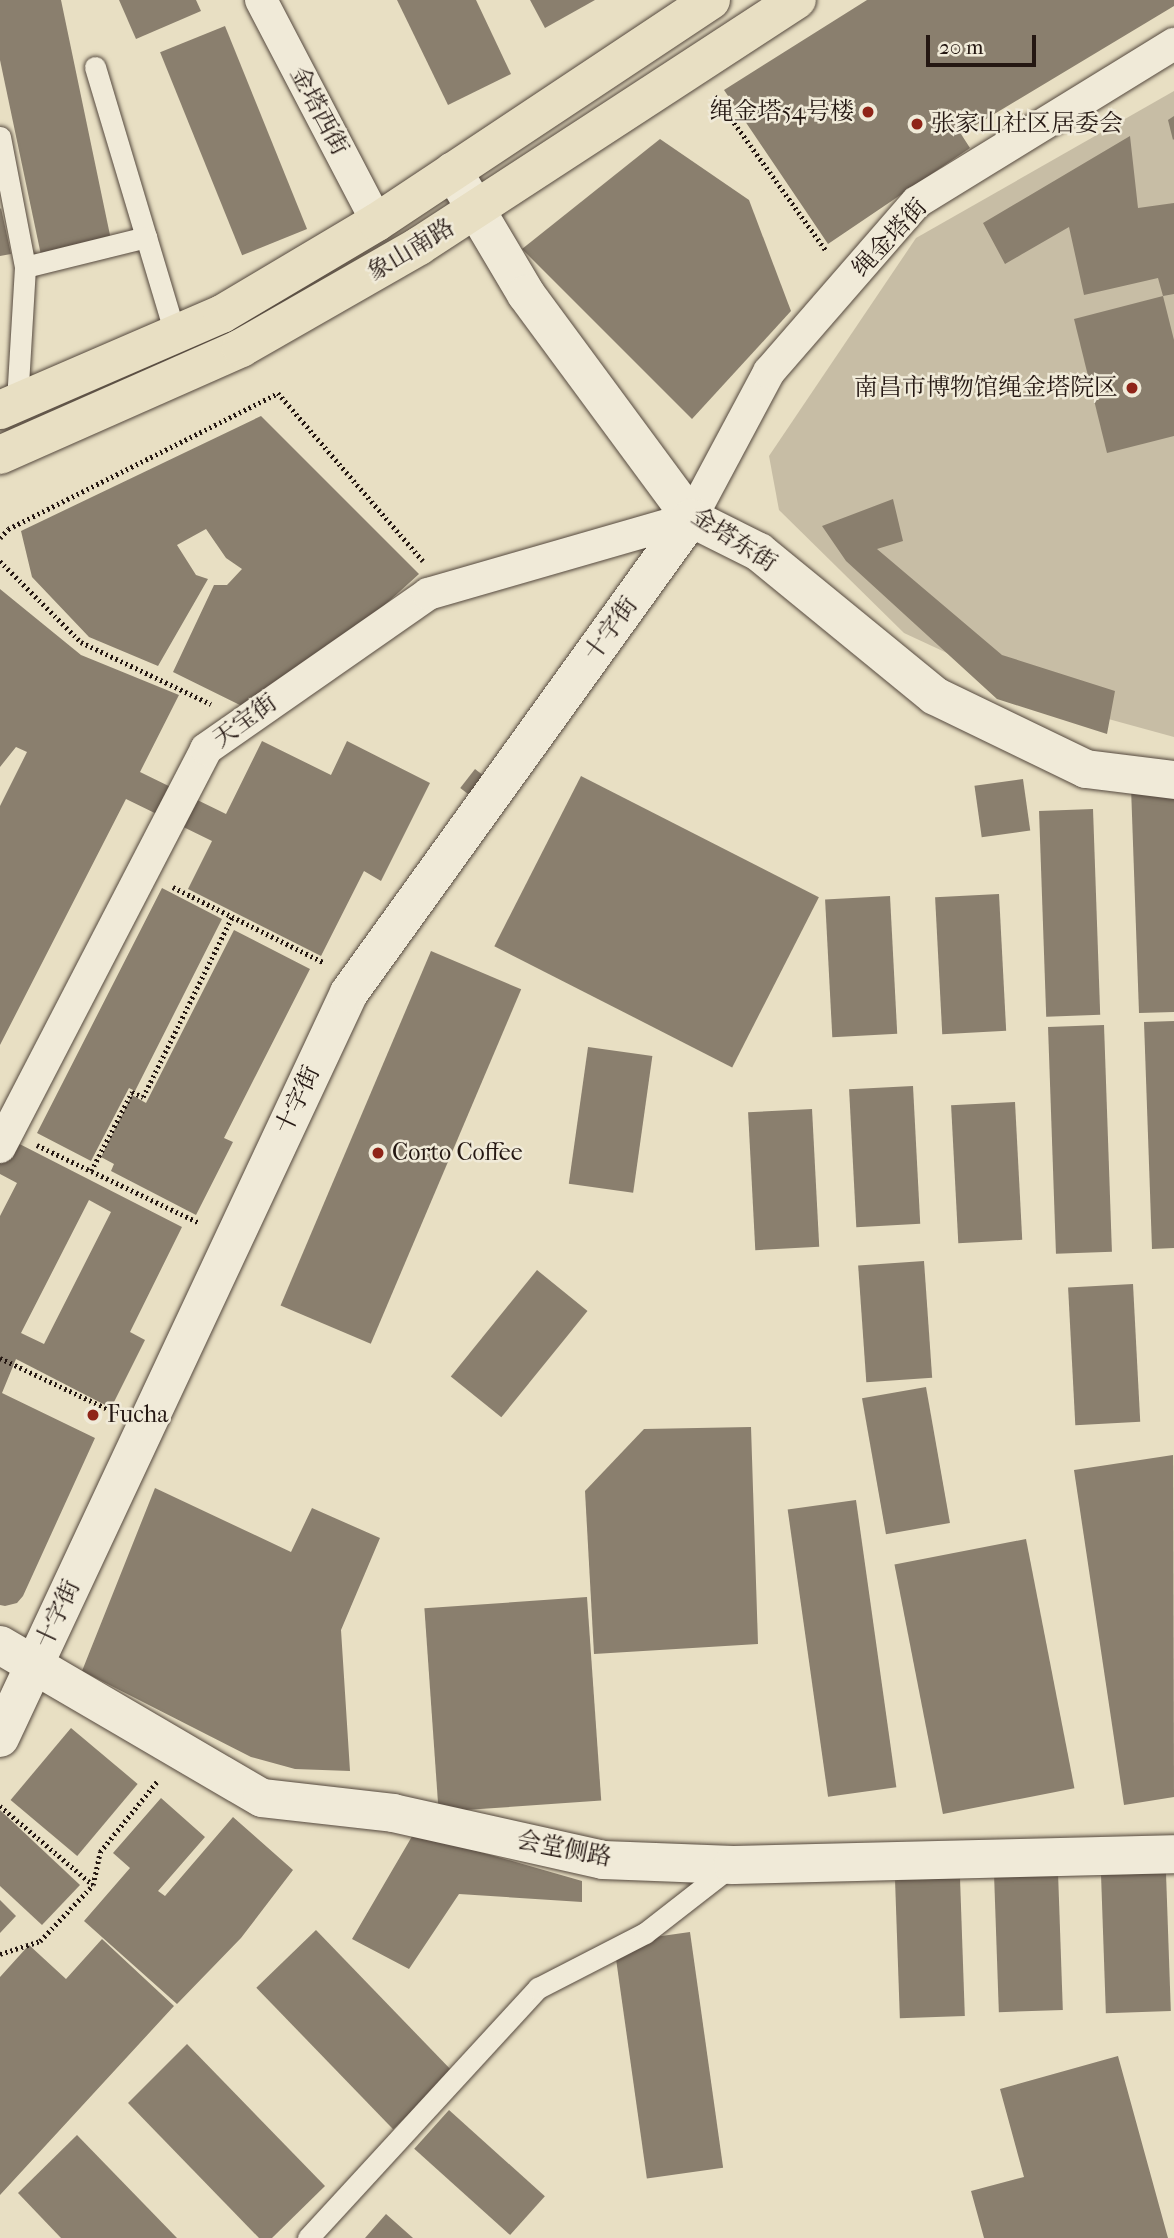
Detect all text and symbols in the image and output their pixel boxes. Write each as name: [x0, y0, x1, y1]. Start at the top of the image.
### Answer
scale bar: [929, 21, 1039, 65]
text: 20 m: [939, 35, 983, 59]
street label: 金塔西街: [284, 62, 354, 160]
place label: 绳金塔54号楼: [709, 98, 854, 126]
marker: 绳金塔54号楼: [860, 104, 876, 120]
place label: 张家山社区居委会: [931, 110, 1123, 138]
marker: 张家山社区居委会: [909, 116, 925, 132]
street label: 绳金塔街: [847, 193, 933, 283]
street label: 象山南路: [362, 213, 460, 287]
place label: 南昌市博物馆绳金塔院区: [854, 374, 1118, 402]
marker: 南昌市博物馆绳金塔院区: [1124, 380, 1140, 396]
street label: 金塔东街: [686, 502, 782, 578]
street label: 十字街: [578, 591, 644, 667]
street label: 天宝街: [207, 688, 283, 754]
street label: 十字街: [270, 1061, 326, 1139]
place label: Corto Coffee: [392, 1139, 523, 1167]
marker: Corto Coffee: [370, 1145, 386, 1161]
place label: Fucha: [107, 1401, 168, 1429]
marker: Fucha: [85, 1407, 101, 1423]
street label: 十字街: [30, 1575, 86, 1653]
street label: 会堂侧路: [514, 1826, 614, 1872]

